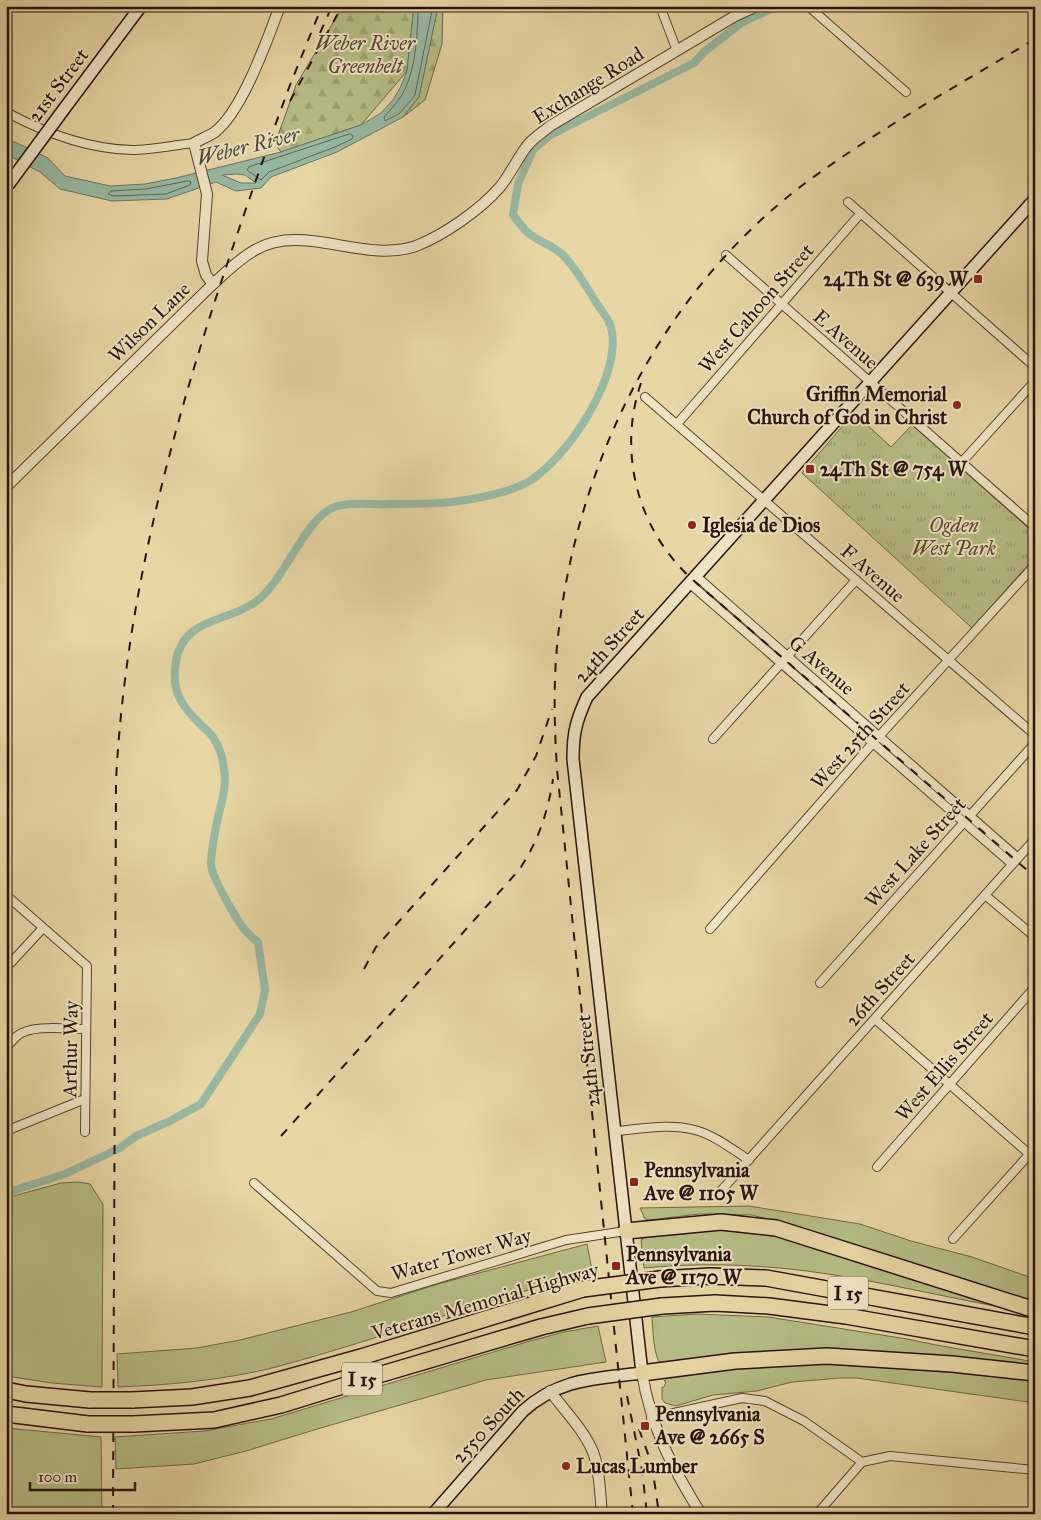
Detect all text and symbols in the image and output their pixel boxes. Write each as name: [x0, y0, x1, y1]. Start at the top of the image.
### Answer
park label: Weber River Greenbelt: [315, 31, 417, 78]
street label: Exchange Road: [528, 41, 649, 130]
street label: 21st Street: [22, 43, 94, 127]
water label: Weber River: [194, 120, 303, 171]
street label: West Cahoon Street: [693, 238, 819, 378]
place label: 24Th St @ 639 W: [823, 267, 969, 292]
marker: 24Th St @ 639 W: [972, 273, 984, 285]
street label: Wilson Lane: [103, 277, 195, 367]
street label: E Avenue: [808, 304, 884, 374]
place label: Griffin Memorial Church of God in Christ: [747, 382, 948, 429]
marker: Griffin Memorial Church of God in Christ: [951, 399, 963, 411]
place label: 24Th St @ 754 W: [820, 457, 968, 482]
marker: 24Th St @ 754 W: [804, 463, 816, 475]
place label: Iglesia de Dios: [702, 513, 821, 538]
park label: Ogden West Park: [912, 513, 996, 560]
marker: Iglesia de Dios: [686, 519, 698, 531]
street label: F Avenue: [836, 539, 910, 607]
street label: 24th Street: [569, 602, 649, 688]
street label: G Avenue: [784, 630, 860, 700]
street label: West 25th Street: [805, 676, 915, 794]
street label: West Lake Street: [859, 792, 971, 912]
street label: 26th Street: [840, 947, 920, 1031]
street label: Arthur Way: [57, 1000, 83, 1099]
street label: West Ellis Street: [890, 1006, 998, 1126]
street label: 24th Street: [571, 1013, 605, 1109]
place label: Pennsylvania Ave @ 1105 W: [642, 1158, 759, 1205]
marker: Pennsylvania Ave @ 1105 W: [628, 1176, 640, 1188]
street label: Water Tower Way: [388, 1222, 534, 1285]
place label: Pennsylvania Ave @ 1170 W: [624, 1242, 743, 1289]
street label: Veterans Memorial Highway: [368, 1257, 602, 1346]
marker: Pennsylvania Ave @ 1170 W: [610, 1260, 622, 1272]
road number: I 15: [828, 1276, 868, 1310]
road number: I 15: [342, 1362, 382, 1396]
street label: 2550 South: [447, 1382, 529, 1468]
place label: Pennsylvania Ave @ 2665 S: [653, 1402, 765, 1449]
marker: Pennsylvania Ave @ 2665 S: [639, 1420, 651, 1432]
place label: Lucas Lumber: [576, 1454, 698, 1478]
scale bar: [30, 1460, 135, 1492]
marker: Lucas Lumber: [560, 1460, 572, 1472]
text: 100 m: [38, 1468, 78, 1486]

